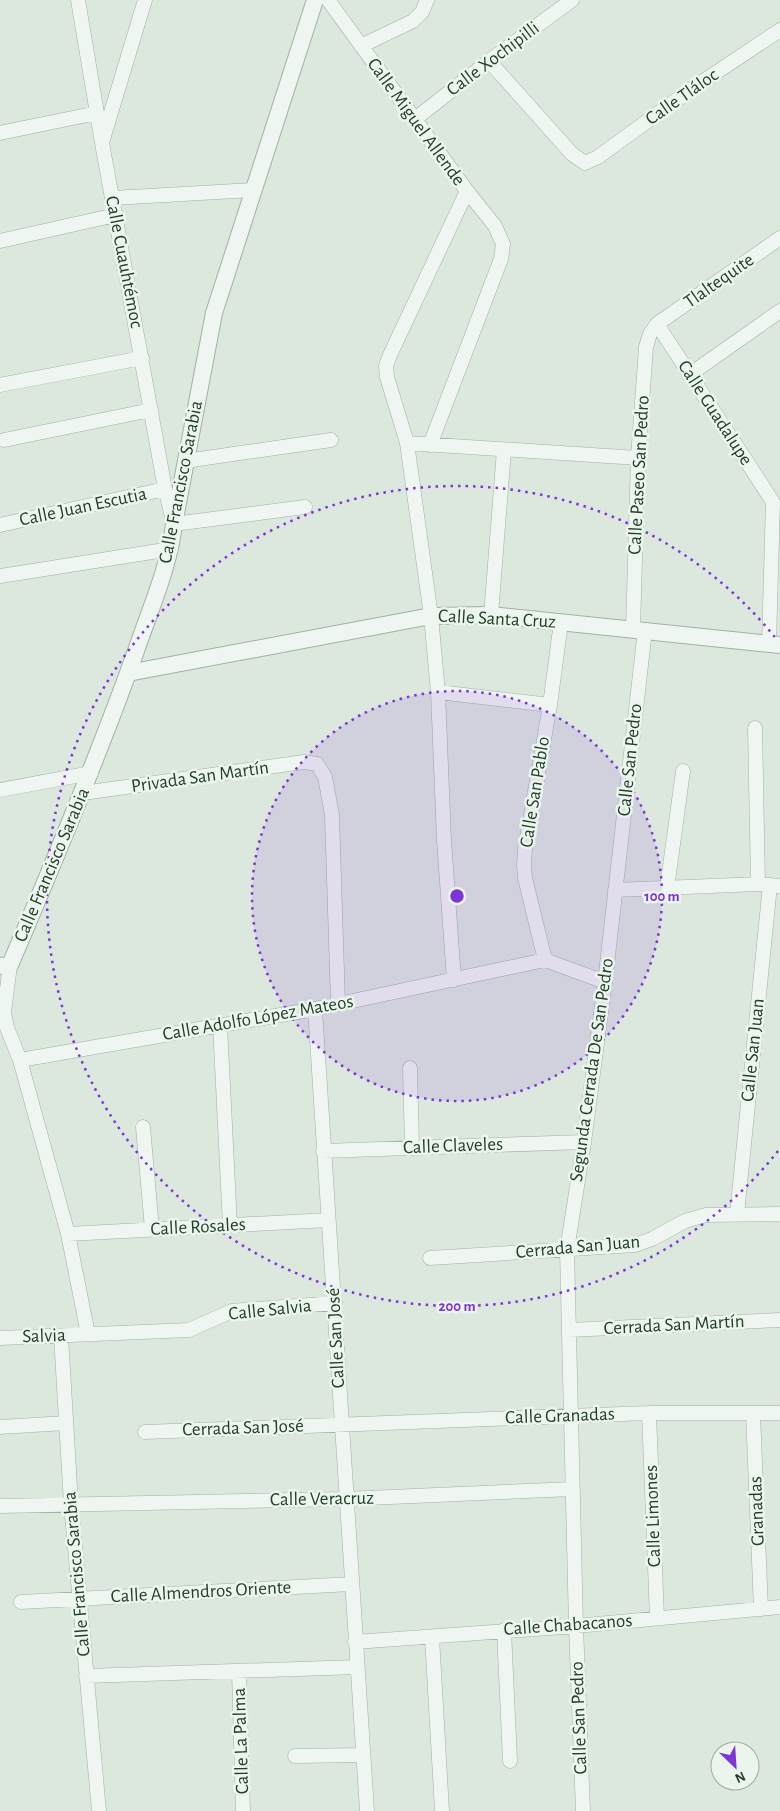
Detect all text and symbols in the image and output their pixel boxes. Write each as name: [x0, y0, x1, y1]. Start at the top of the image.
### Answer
street label: Calle Xochipilli: [443, 18, 543, 100]
street label: Calle Miguel Allende: [363, 55, 469, 189]
street label: Calle Tláloc: [642, 65, 722, 129]
street label: Calle Cuauhtémoc: [102, 194, 146, 330]
street label: Tlaltequite: [681, 250, 757, 312]
street label: Calle Guadalupe: [674, 357, 756, 469]
street label: Calle Paseo San Pedro: [625, 395, 653, 555]
street label: Calle Francisco Sarabia: [156, 399, 206, 565]
street label: Calle Juan Escutia: [18, 484, 149, 530]
street label: Calle Santa Cruz: [438, 606, 557, 632]
street label: Calle San Pedro: [615, 703, 645, 817]
street label: Calle San Pablo: [517, 735, 553, 849]
street label: Privada San Martín: [130, 758, 270, 796]
street label: Calle Francisco Sarabia: [11, 785, 93, 945]
centre of rings: [448, 887, 466, 905]
text: 100 m: [644, 889, 680, 904]
street label: Segunda Cerrada De San Pedro: [567, 957, 617, 1183]
street label: Calle Adolfo López Mateos: [161, 992, 355, 1044]
street label: Calle San Juan: [738, 997, 768, 1103]
street label: Calle Claveles: [403, 1135, 503, 1157]
street label: Calle Rosales: [150, 1215, 246, 1239]
street label: Cerrada San Juan: [515, 1232, 641, 1262]
street label: Calle San José: [324, 1287, 348, 1389]
street label: Calle Salvia: [228, 1296, 313, 1324]
text: 200 m: [438, 1299, 476, 1314]
street label: Cerrada San Martín: [603, 1312, 745, 1338]
street label: Salvia: [22, 1326, 66, 1346]
street label: Calle Granadas: [505, 1405, 615, 1427]
street label: Cerrada San José: [182, 1416, 304, 1440]
street label: Calle Limones: [642, 1465, 664, 1567]
street label: Granadas: [746, 1476, 768, 1546]
street label: Calle Veracruz: [270, 1489, 374, 1509]
street label: Calle Francisco Sarabia: [60, 1490, 94, 1657]
street label: Calle Almendros Oriente: [110, 1578, 292, 1606]
street label: Calle Chabacanos: [503, 1611, 633, 1639]
street label: Calle San Pedro: [568, 1661, 590, 1775]
street label: Calle La Palma: [230, 1687, 252, 1795]
north arrow: [710, 1741, 760, 1791]
text: N: [733, 1768, 747, 1785]

